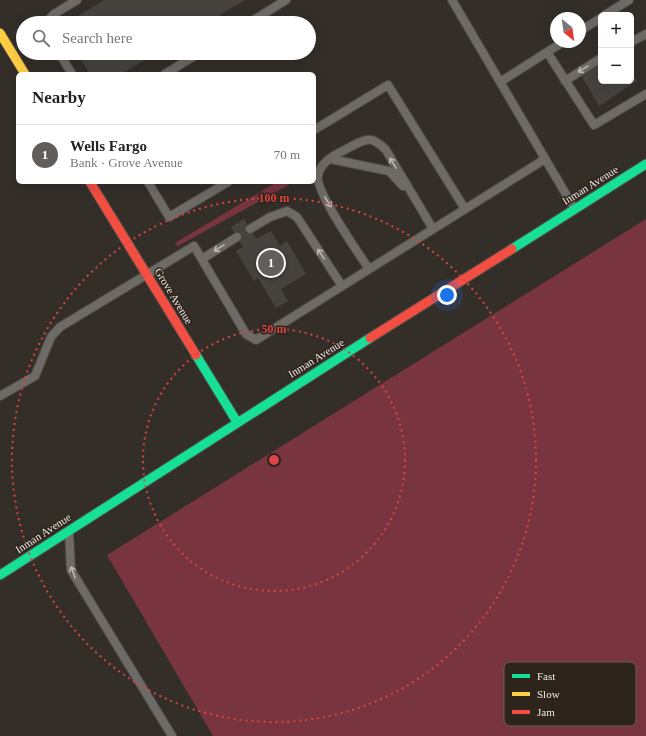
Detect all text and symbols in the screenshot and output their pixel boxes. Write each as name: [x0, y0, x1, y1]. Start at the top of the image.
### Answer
north arrow: [550, 12, 586, 48]
map controls: [598, 12, 634, 84]
button: +: [598, 12, 634, 48]
search box: [16, 16, 316, 60]
icon: search: [30, 27, 52, 49]
text: Search here: [62, 30, 132, 46]
button: −: [598, 48, 634, 84]
one-way arrow: [577, 66, 589, 74]
text: Nearby: [32, 88, 86, 107]
text: Wells Fargo: [70, 138, 147, 154]
text: 1: [42, 147, 48, 162]
text: 70 m: [274, 147, 300, 162]
text: Bank · Grove Avenue: [70, 155, 183, 170]
one-way arrow: [389, 157, 397, 169]
street label: Inman Avenue: [560, 163, 620, 207]
text: 100 m: [259, 191, 290, 205]
one-way arrow: [324, 196, 332, 208]
one-way arrow: [214, 244, 225, 252]
pin: 1: [258, 248, 284, 278]
one-way arrow: [317, 249, 325, 260]
street label: Grove Avenue: [153, 266, 195, 326]
your location: [437, 285, 457, 305]
text: 50 m: [262, 322, 287, 336]
street label: Inman Avenue: [286, 336, 346, 380]
centre of rings: [267, 453, 281, 467]
street label: Inman Avenue: [13, 511, 73, 555]
one-way arrow: [68, 567, 76, 579]
legend: [504, 662, 636, 726]
text: Fast: [537, 670, 555, 682]
text: Slow: [537, 688, 560, 700]
text: Jam: [537, 706, 555, 718]

